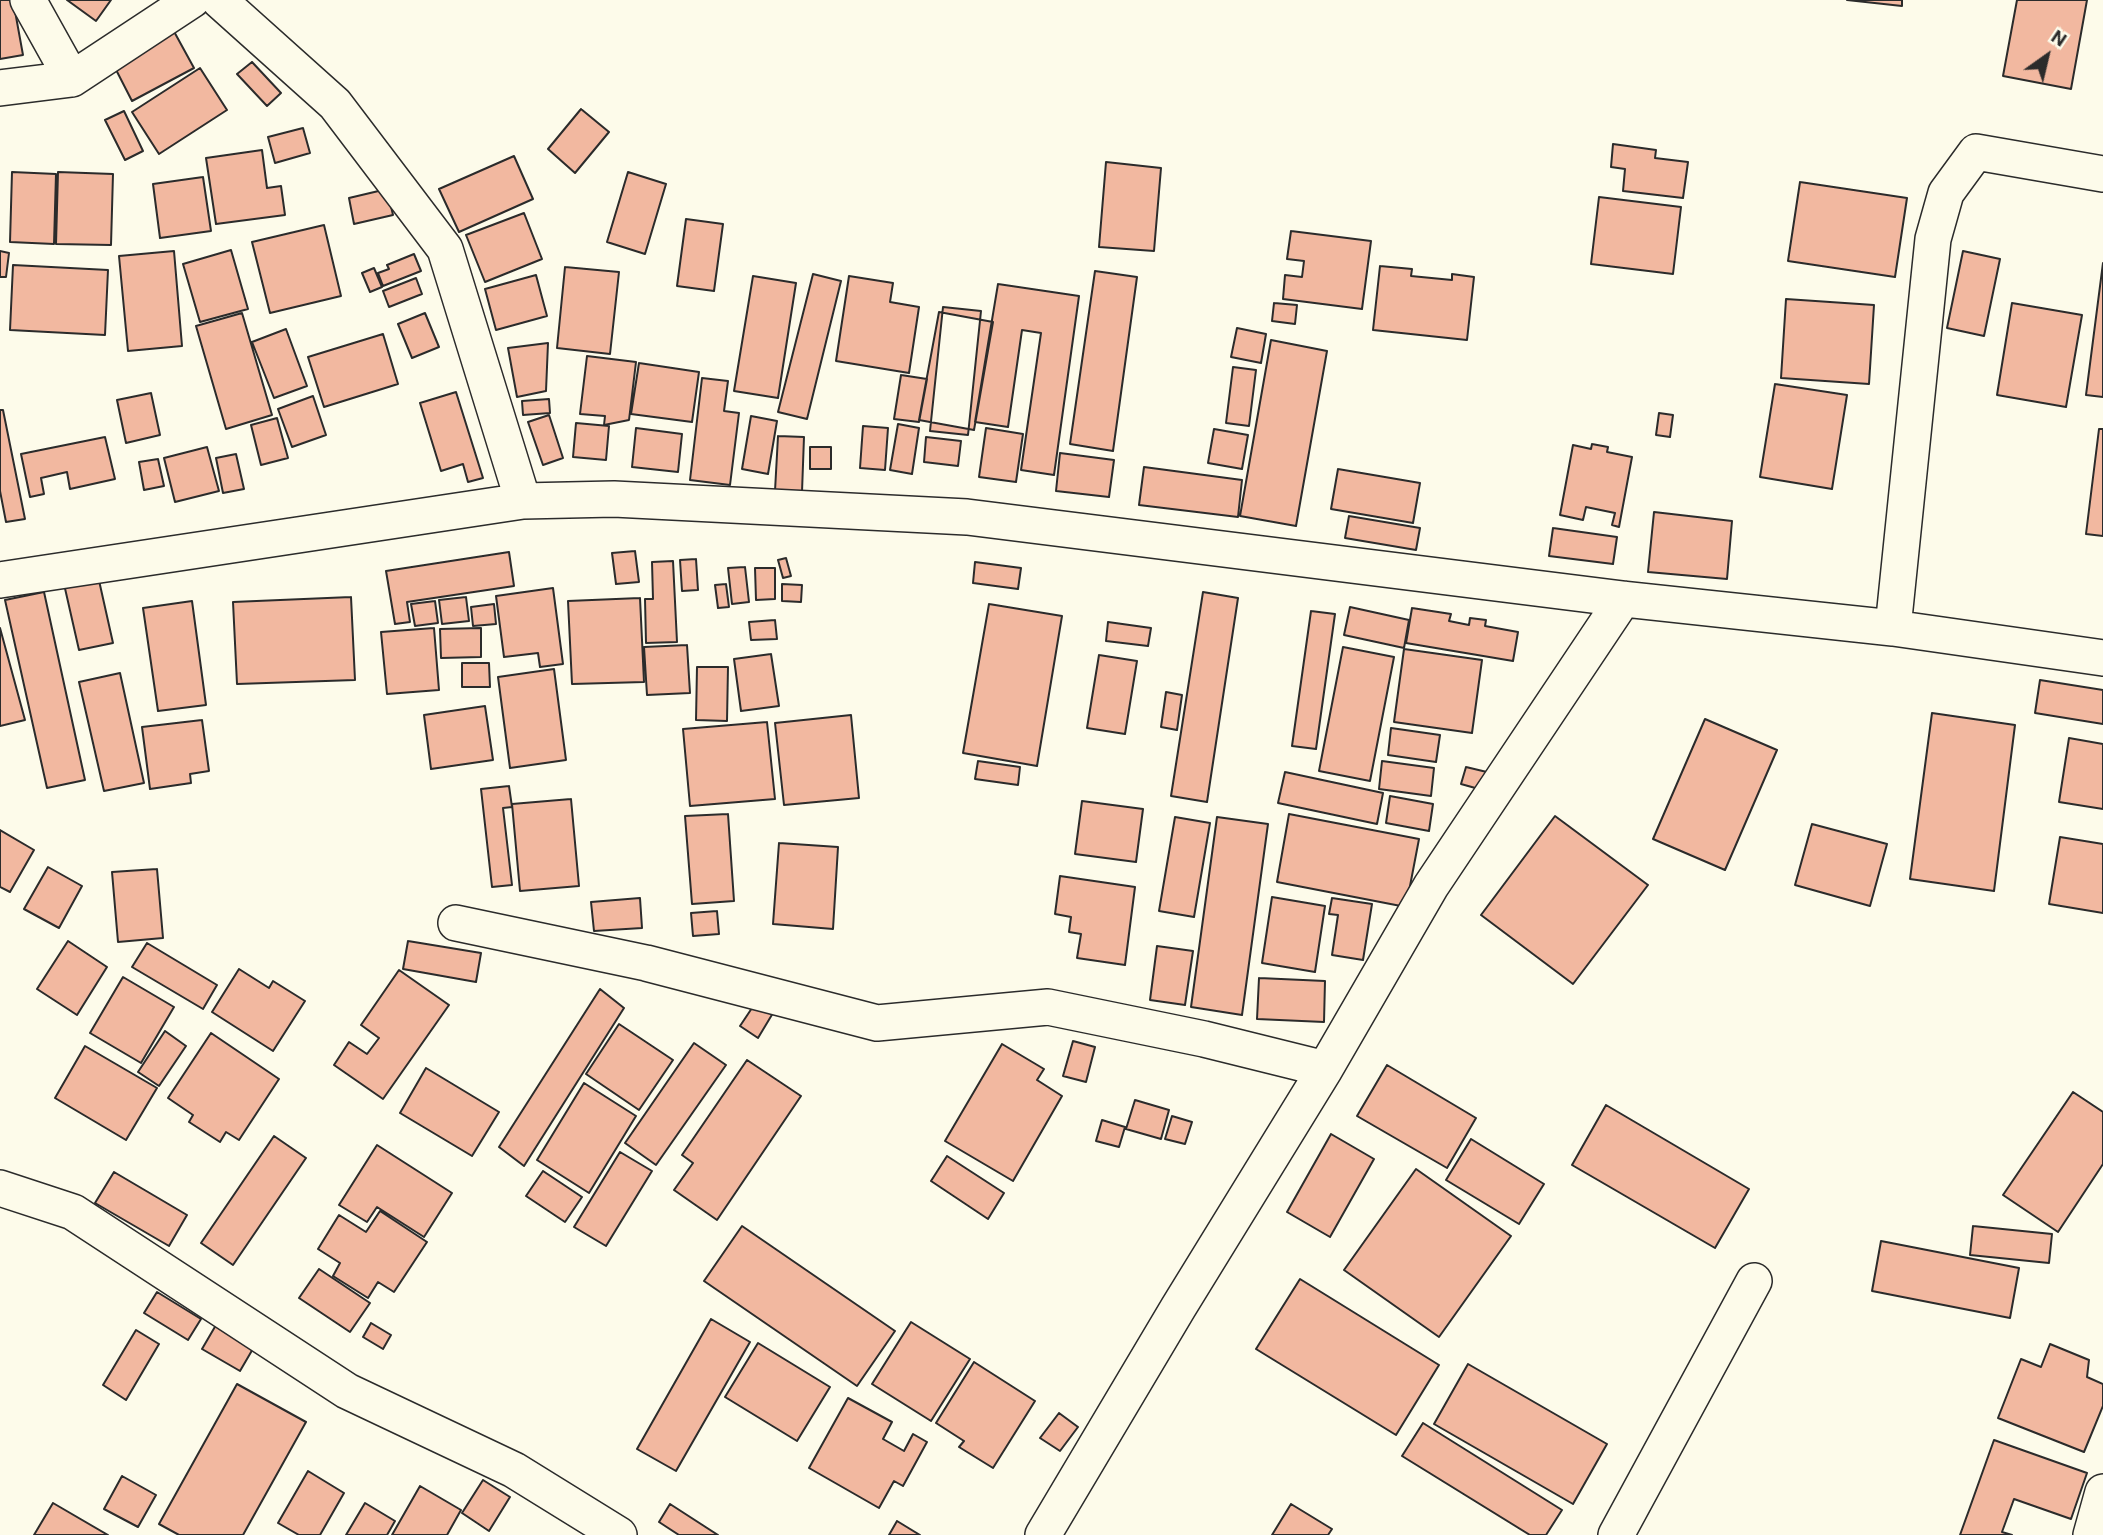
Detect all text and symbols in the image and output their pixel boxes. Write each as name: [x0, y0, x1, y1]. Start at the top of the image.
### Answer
north arrow: [2012, 21, 2082, 91]
text: N: [2047, 25, 2071, 51]

